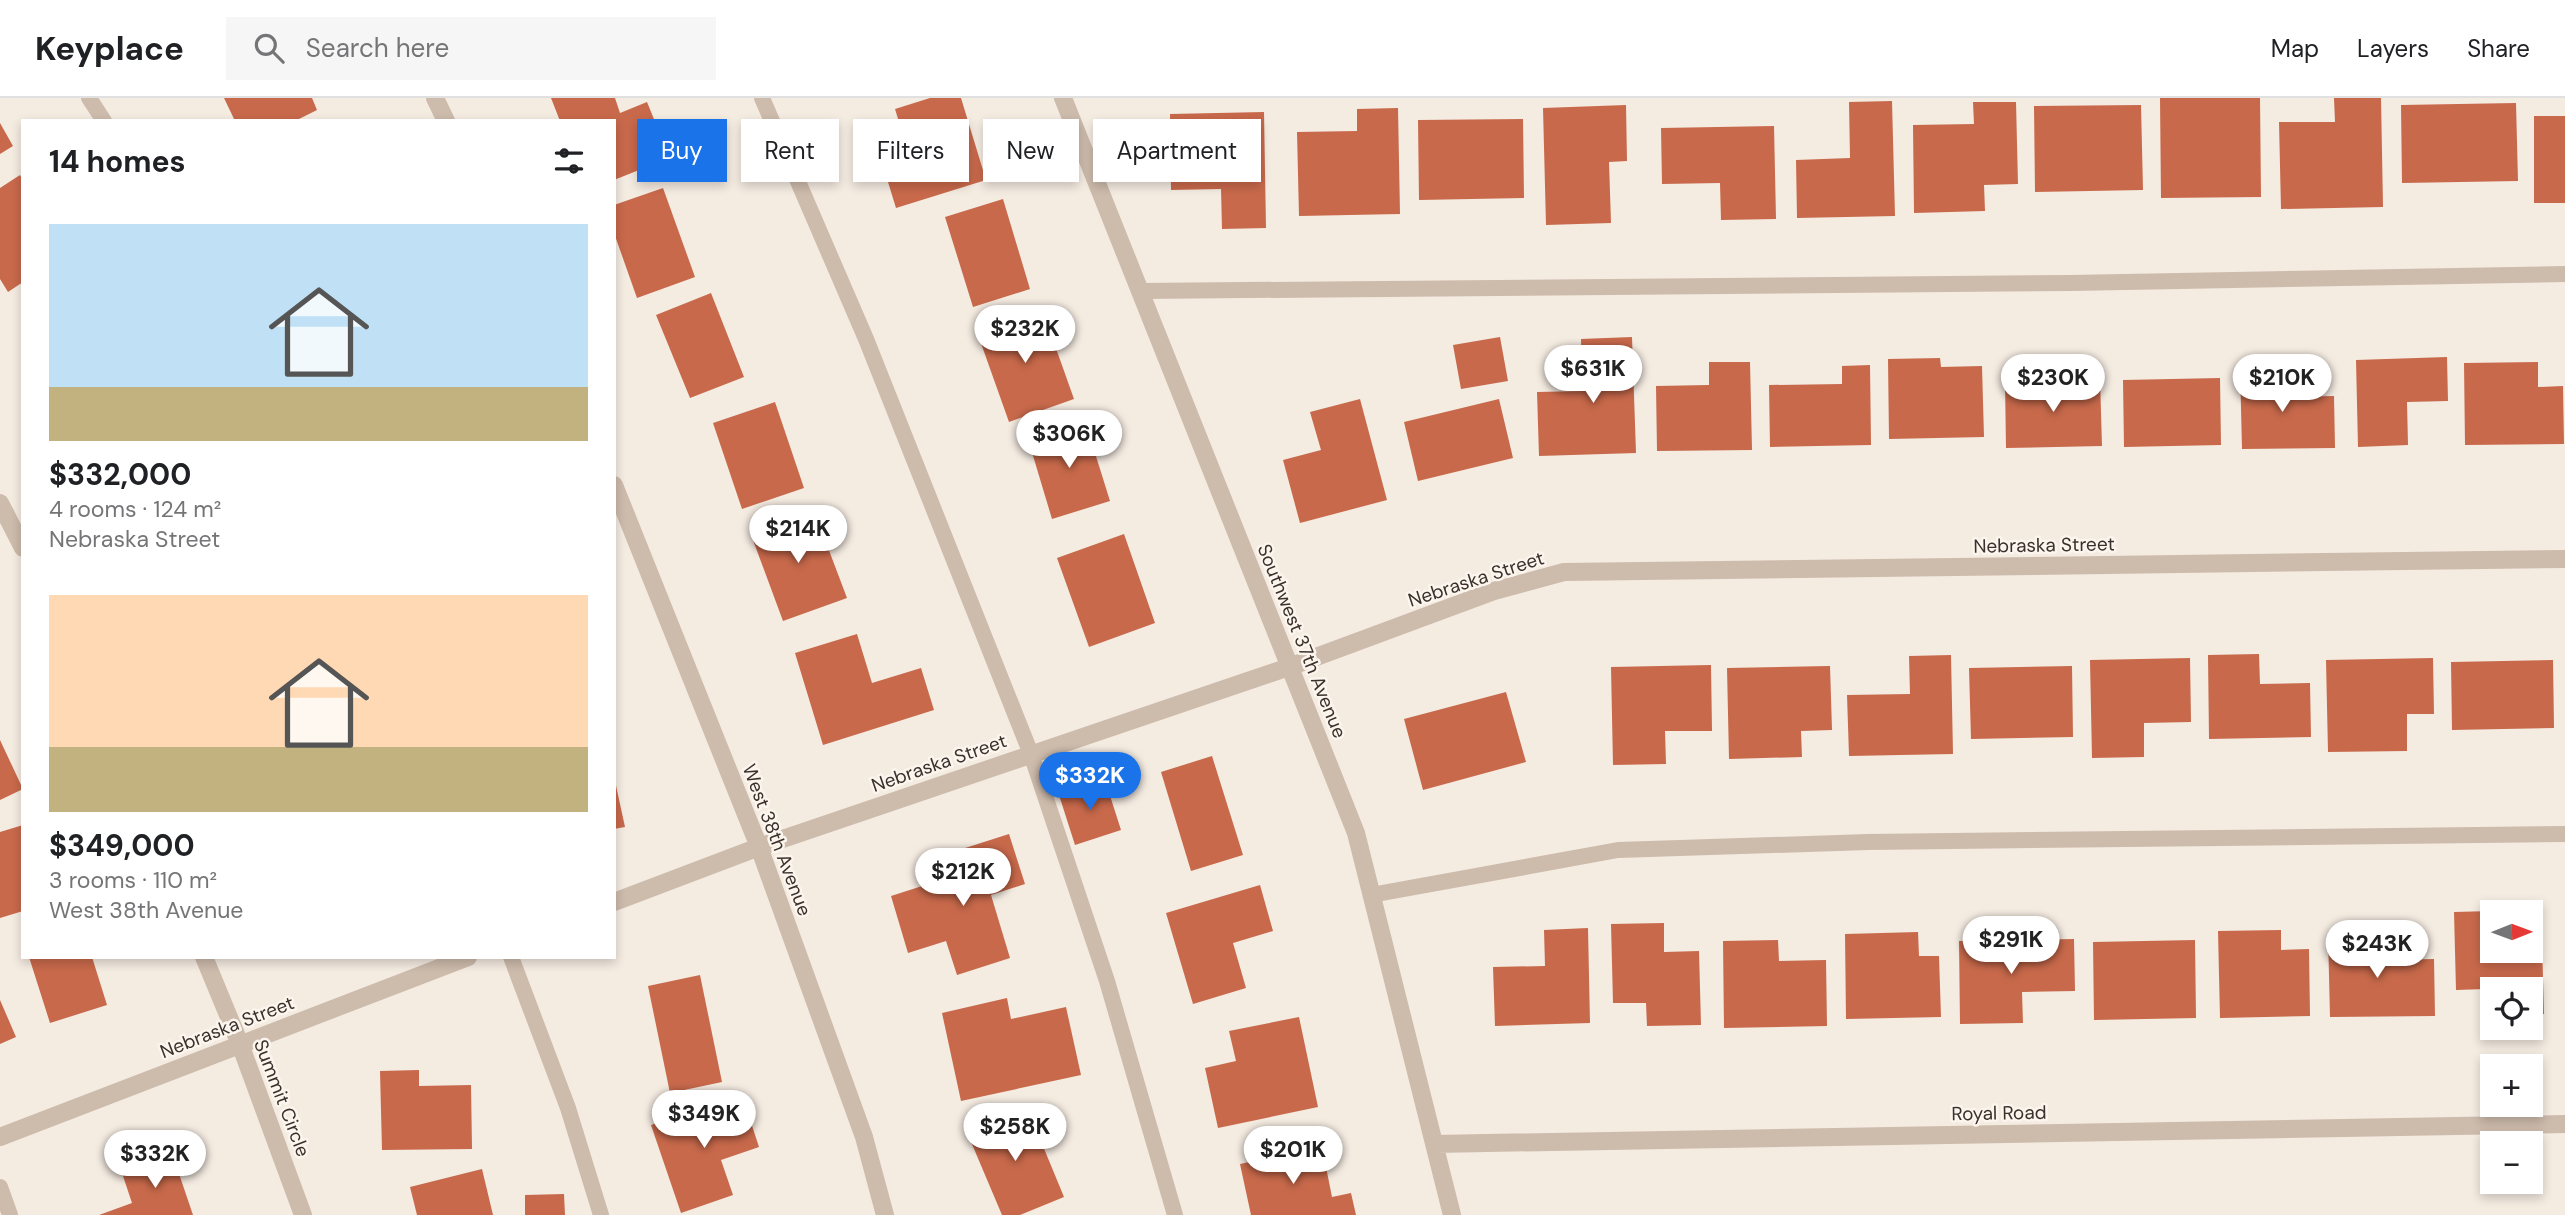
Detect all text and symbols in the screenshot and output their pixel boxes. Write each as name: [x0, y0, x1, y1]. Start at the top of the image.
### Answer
search box: [226, 17, 716, 80]
text: Keyplace: [35, 27, 184, 70]
icon: search: [250, 29, 288, 67]
text: Search here: [306, 31, 449, 65]
text: Map: [2271, 33, 2319, 64]
text: Layers: [2357, 33, 2429, 64]
text: Share: [2467, 33, 2530, 64]
chip: Buy: [637, 119, 727, 182]
chip: Rent: [741, 119, 839, 182]
chip: Filters: [853, 119, 969, 182]
chip: New: [983, 119, 1079, 182]
chip: Apartment: [1093, 119, 1261, 182]
text: 14 homes: [49, 142, 186, 181]
icon: filters: [550, 142, 588, 180]
icon: home: [256, 269, 382, 395]
pin: $232K: [976, 306, 1074, 365]
text: $232K: [990, 313, 1060, 343]
pin: $631K: [1544, 345, 1642, 405]
text: $631K: [1560, 353, 1626, 383]
pin: $230K: [2004, 354, 2102, 414]
pin: $210K: [2233, 354, 2331, 414]
text: $230K: [2017, 362, 2089, 392]
text: $210K: [2249, 362, 2315, 392]
pin: $306K: [1020, 410, 1118, 470]
text: $306K: [1032, 418, 1106, 448]
text: $332,000: [49, 455, 191, 494]
text: 4 rooms · 124 m²: [49, 494, 221, 524]
pin: $214K: [749, 505, 847, 565]
text: $214K: [765, 513, 831, 543]
text: Nebraska Street: [49, 524, 220, 554]
street label: Nebraska Street: [1973, 531, 2115, 559]
street label: Southwest 37th Avenue: [1252, 540, 1352, 742]
street label: Nebraska Street: [1405, 545, 1547, 613]
icon: home: [256, 640, 382, 766]
street label: Nebraska Street: [868, 728, 1010, 798]
pin: $332K: [1041, 752, 1139, 812]
text: $332K: [1055, 760, 1125, 790]
street label: West 38th Avenue: [737, 761, 817, 919]
text: $349,000: [49, 826, 195, 865]
pin: $212K: [914, 848, 1012, 908]
text: $212K: [931, 856, 995, 886]
text: 3 rooms · 110 m²: [49, 865, 217, 895]
text: West 38th Avenue: [49, 895, 243, 925]
north arrow: [2480, 900, 2543, 962]
map controls: [2480, 900, 2543, 1194]
pin: $291K: [1962, 916, 2060, 976]
pin: $243K: [2328, 920, 2426, 980]
text: $291K: [1979, 924, 2043, 954]
text: $243K: [2342, 928, 2412, 958]
button: locate: [2480, 977, 2543, 1040]
street label: Nebraska Street: [156, 990, 298, 1064]
street label: Summit Circle: [248, 1036, 316, 1160]
button: +: [2480, 1054, 2543, 1117]
pin: $349K: [655, 1090, 753, 1150]
text: $349K: [668, 1098, 740, 1128]
street label: Royal Road: [1951, 1100, 2047, 1126]
pin: $258K: [966, 1104, 1064, 1163]
text: $258K: [979, 1111, 1051, 1141]
pin: $201K: [1244, 1126, 1342, 1186]
pin: $332K: [106, 1130, 204, 1190]
button: −: [2480, 1131, 2543, 1194]
text: $201K: [1260, 1134, 1326, 1164]
text: $332K: [120, 1138, 190, 1168]

